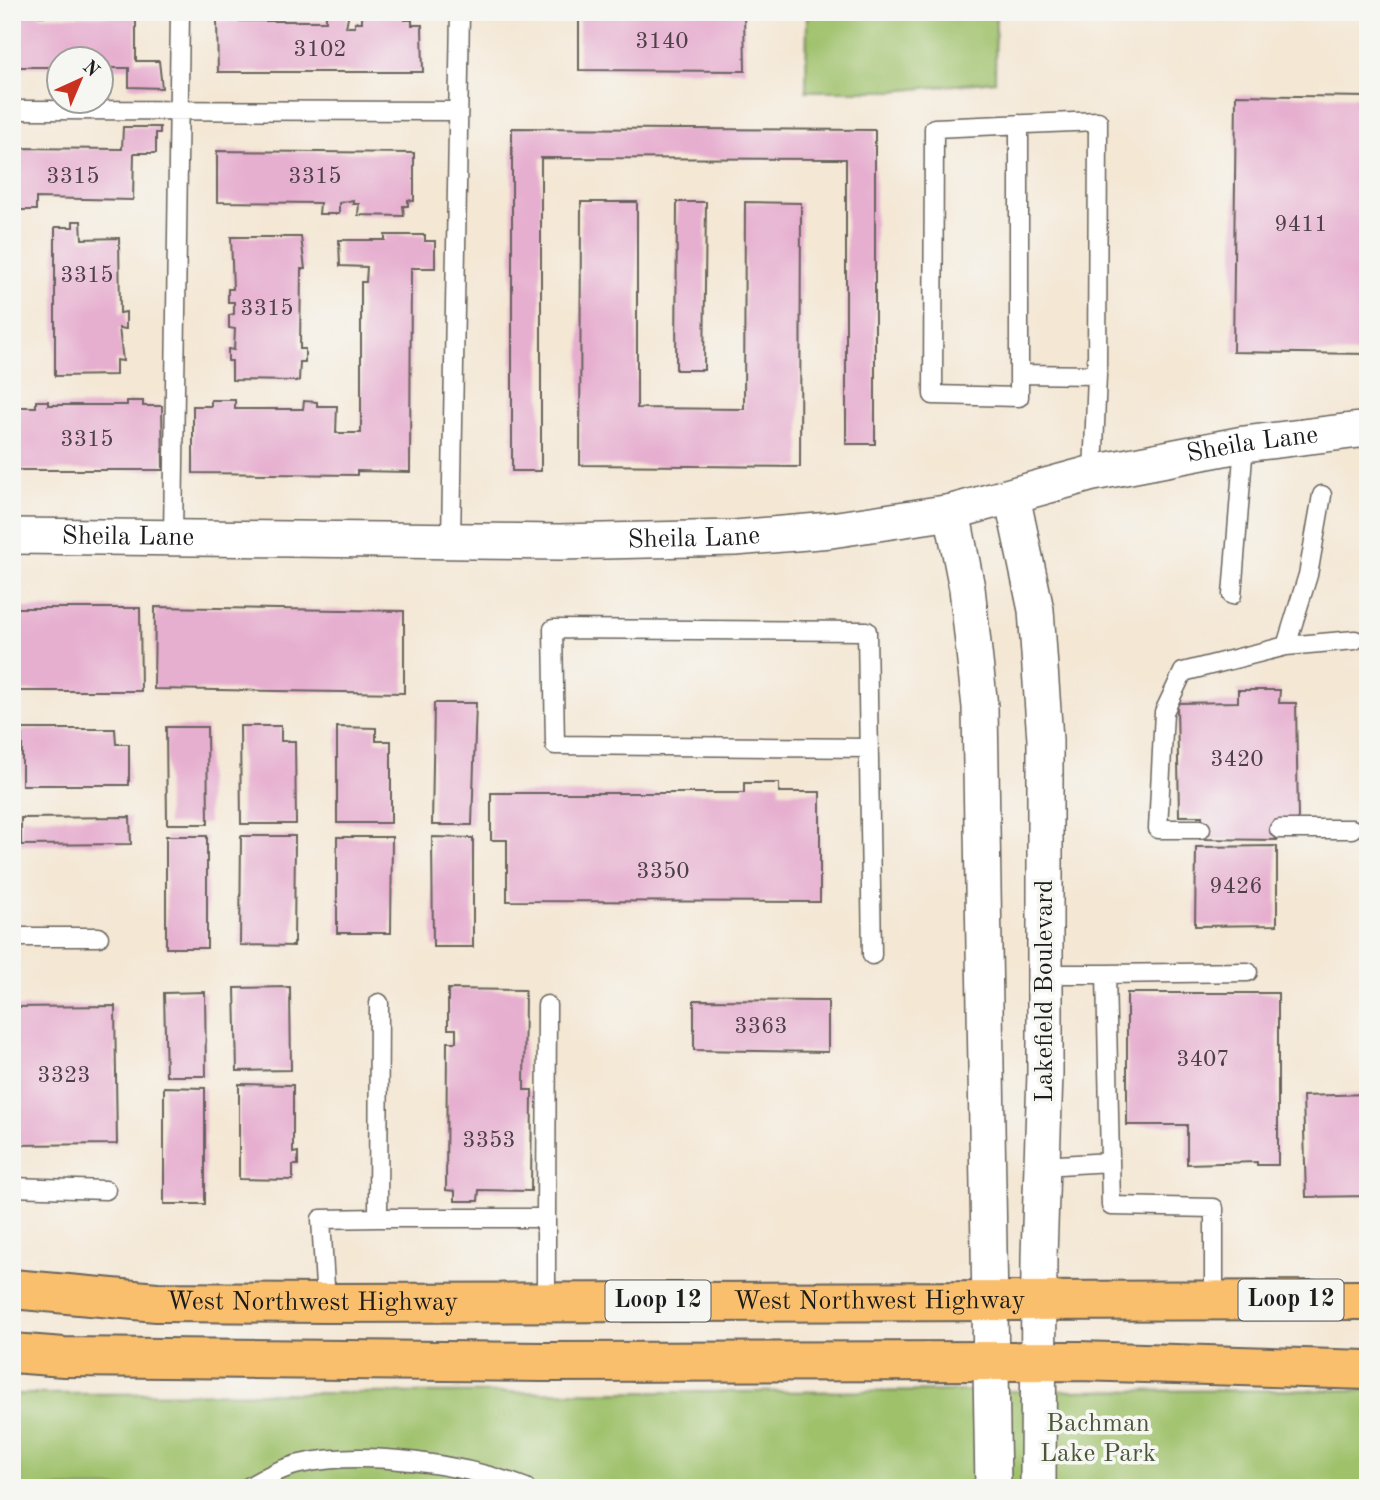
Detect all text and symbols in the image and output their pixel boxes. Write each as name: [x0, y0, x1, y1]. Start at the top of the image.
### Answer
house number: 3140: [635, 30, 689, 53]
house number: 3102: [293, 38, 347, 61]
north arrow: [46, 46, 116, 116]
text: N: [78, 58, 102, 82]
house number: 3315: [46, 165, 100, 188]
house number: 3315: [288, 165, 342, 188]
house number: 9411: [1274, 213, 1328, 236]
house number: 3315: [60, 264, 114, 287]
house number: 3315: [240, 297, 294, 320]
street label: Sheila Lane: [1184, 422, 1320, 468]
house number: 3315: [60, 428, 114, 451]
street label: Sheila Lane: [627, 523, 761, 553]
street label: Sheila Lane: [61, 524, 195, 551]
house number: 3420: [1210, 748, 1264, 771]
house number: 3350: [636, 860, 690, 883]
house number: 9426: [1209, 875, 1263, 898]
street label: Lakefield Boulevard: [1032, 879, 1058, 1103]
house number: 3363: [734, 1015, 788, 1038]
house number: 3407: [1176, 1048, 1230, 1071]
house number: 3323: [37, 1064, 91, 1087]
house number: 3353: [462, 1129, 516, 1152]
road number: Loop 12: [606, 1280, 710, 1322]
road number: Loop 12: [1238, 1280, 1344, 1320]
street label: West Northwest Highway: [734, 1288, 1026, 1315]
street label: West Northwest Highway: [166, 1289, 459, 1316]
park label: Bachman Lake Park: [1040, 1411, 1156, 1467]

